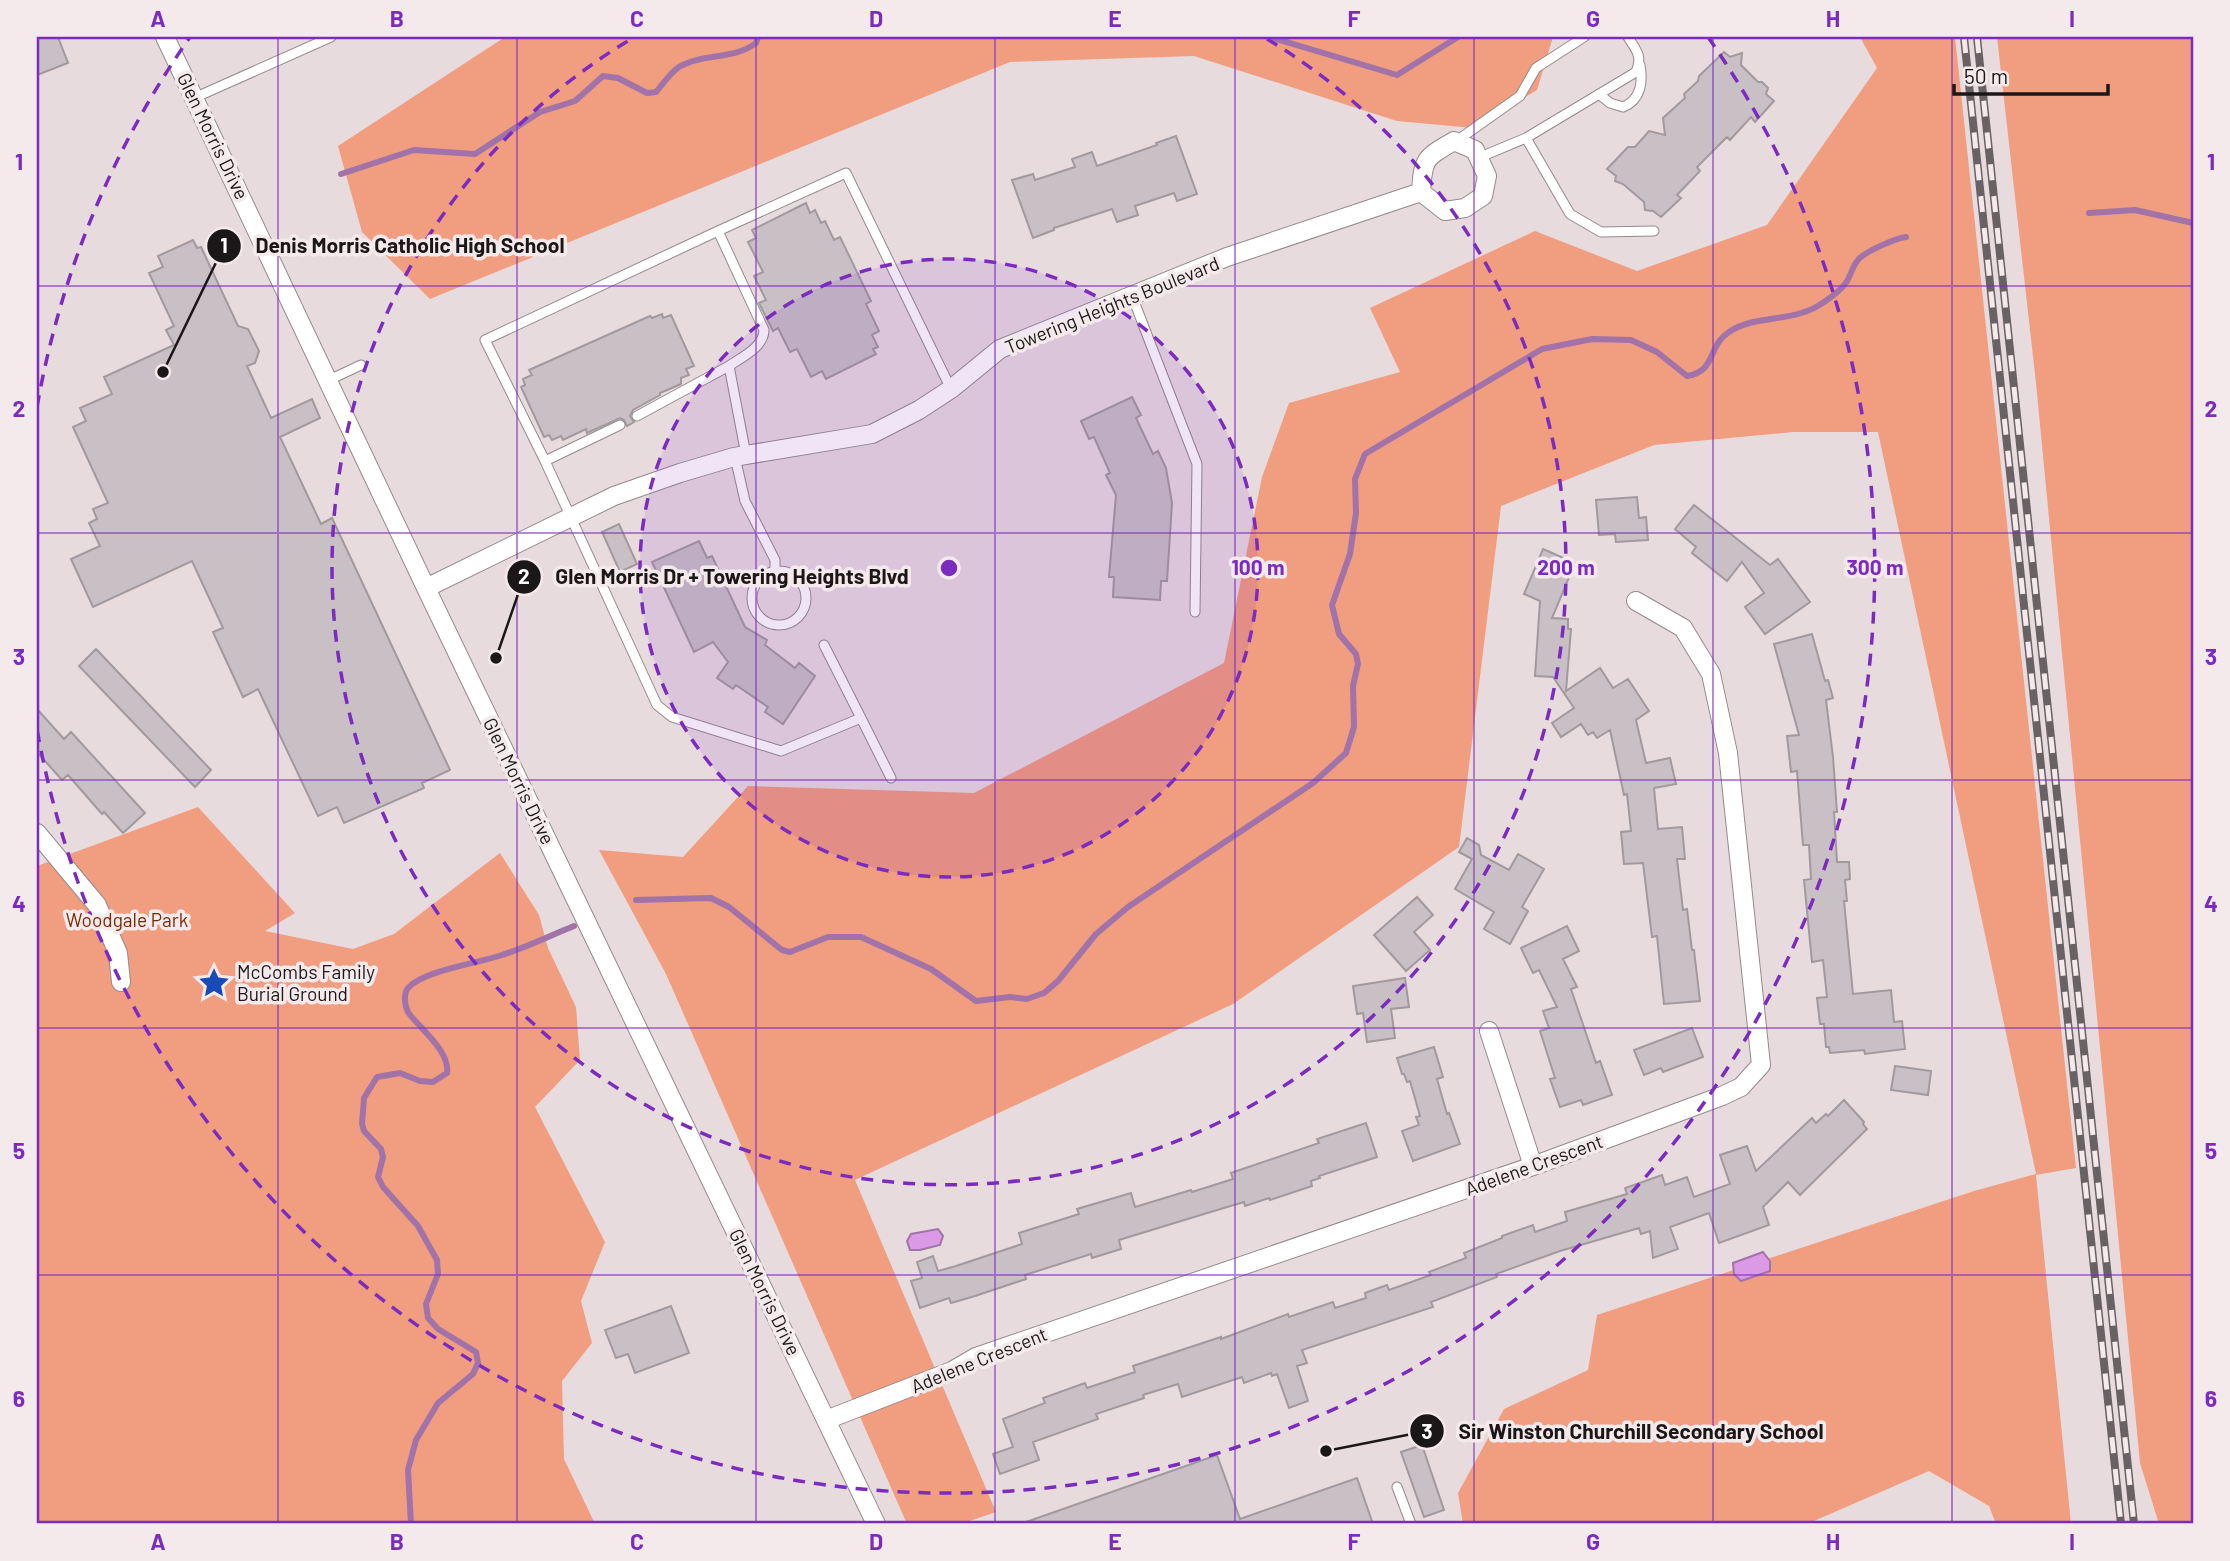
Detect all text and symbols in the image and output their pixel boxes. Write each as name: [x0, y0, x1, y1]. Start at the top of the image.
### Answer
text: A: [150, 4, 166, 32]
text: B: [390, 4, 404, 32]
text: C: [630, 4, 644, 32]
text: D: [869, 4, 883, 32]
text: E: [1108, 4, 1122, 32]
text: F: [1348, 4, 1361, 32]
text: G: [1586, 4, 1600, 32]
text: H: [1826, 4, 1840, 32]
text: I: [2069, 4, 2075, 32]
scale bar: [1954, 52, 2108, 96]
text: 50 m: [1964, 63, 2008, 88]
street label: Glen Morris Drive: [173, 69, 254, 203]
text: 1: [15, 147, 23, 175]
text: 1: [2207, 147, 2215, 175]
callout: Denis Morris Catholic High School: [207, 225, 579, 267]
text: 1: [220, 232, 228, 257]
text: Denis Morris Catholic High School: [255, 232, 565, 257]
street label: Towering Heights Boulevard: [1001, 251, 1222, 358]
text: 2: [13, 394, 25, 422]
text: 2: [2205, 394, 2217, 422]
text: 100 m: [1231, 554, 1285, 579]
text: 200 m: [1537, 554, 1595, 579]
text: 300 m: [1846, 554, 1904, 579]
callout: Glen Morris Dr + Towering Heights Blvd: [506, 556, 923, 598]
centre of rings: [937, 556, 961, 580]
text: 2: [518, 563, 530, 588]
text: Glen Morris Dr + Towering Heights Blvd: [555, 563, 909, 588]
text: 3: [13, 642, 25, 670]
text: 3: [2205, 642, 2217, 670]
street label: Glen Morris Drive: [479, 714, 560, 848]
text: 4: [12, 889, 26, 917]
text: 4: [2204, 889, 2218, 917]
park label: Woodgale Park: [66, 908, 188, 931]
place label: McCombs Family Burial Ground: [237, 960, 375, 1005]
place icon: McCombs Family Burial Ground: [197, 966, 231, 1000]
street label: Adelene Crescent: [1462, 1129, 1606, 1200]
text: 5: [13, 1136, 25, 1164]
text: 5: [2205, 1136, 2217, 1164]
street label: Glen Morris Drive: [725, 1225, 806, 1359]
street label: Adelene Crescent: [907, 1322, 1050, 1397]
text: 6: [13, 1384, 25, 1412]
text: 6: [2205, 1384, 2217, 1412]
callout: Sir Winston Churchill Secondary School: [1409, 1410, 1837, 1452]
text: 3: [1421, 1418, 1433, 1443]
text: Sir Winston Churchill Secondary School: [1458, 1418, 1824, 1443]
text: A: [150, 1527, 166, 1555]
text: B: [390, 1527, 404, 1555]
text: C: [630, 1527, 644, 1555]
text: D: [869, 1527, 883, 1555]
text: E: [1108, 1527, 1122, 1555]
text: F: [1348, 1527, 1361, 1555]
text: G: [1586, 1527, 1600, 1555]
text: H: [1826, 1527, 1840, 1555]
text: I: [2069, 1527, 2075, 1555]

